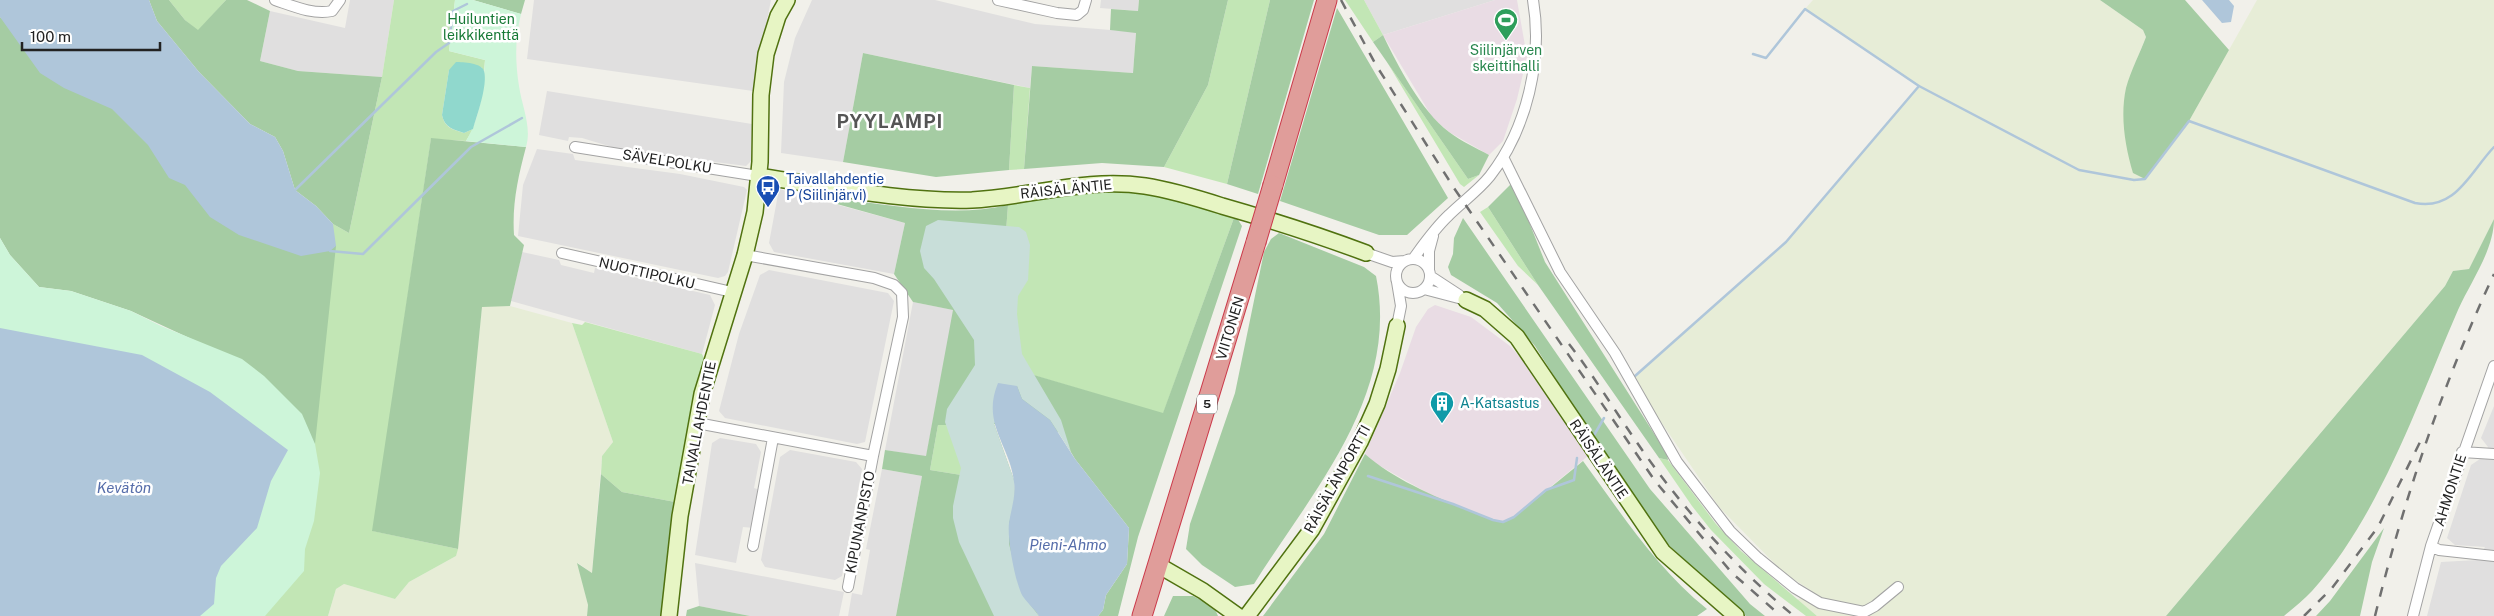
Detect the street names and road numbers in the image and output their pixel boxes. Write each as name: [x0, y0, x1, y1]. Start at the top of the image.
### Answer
street label: SÄVELPOLKU: [621, 144, 713, 176]
street label: RÄISÄLÄNTIE: [1019, 174, 1113, 202]
street label: NUOTTIPOLKU: [597, 254, 697, 292]
street label: VIITONEN: [1213, 294, 1247, 362]
street label: TAIVALLAHDENTIE: [679, 360, 719, 486]
road number: 5: [1197, 394, 1217, 414]
street label: RÄISÄLÄNTIE: [1567, 415, 1633, 502]
street label: RÄISÄLÄNPORTTI: [1299, 421, 1373, 536]
street label: AHMONTIE: [2431, 452, 2469, 528]
street label: KIPUNANPISTO: [842, 470, 878, 574]

